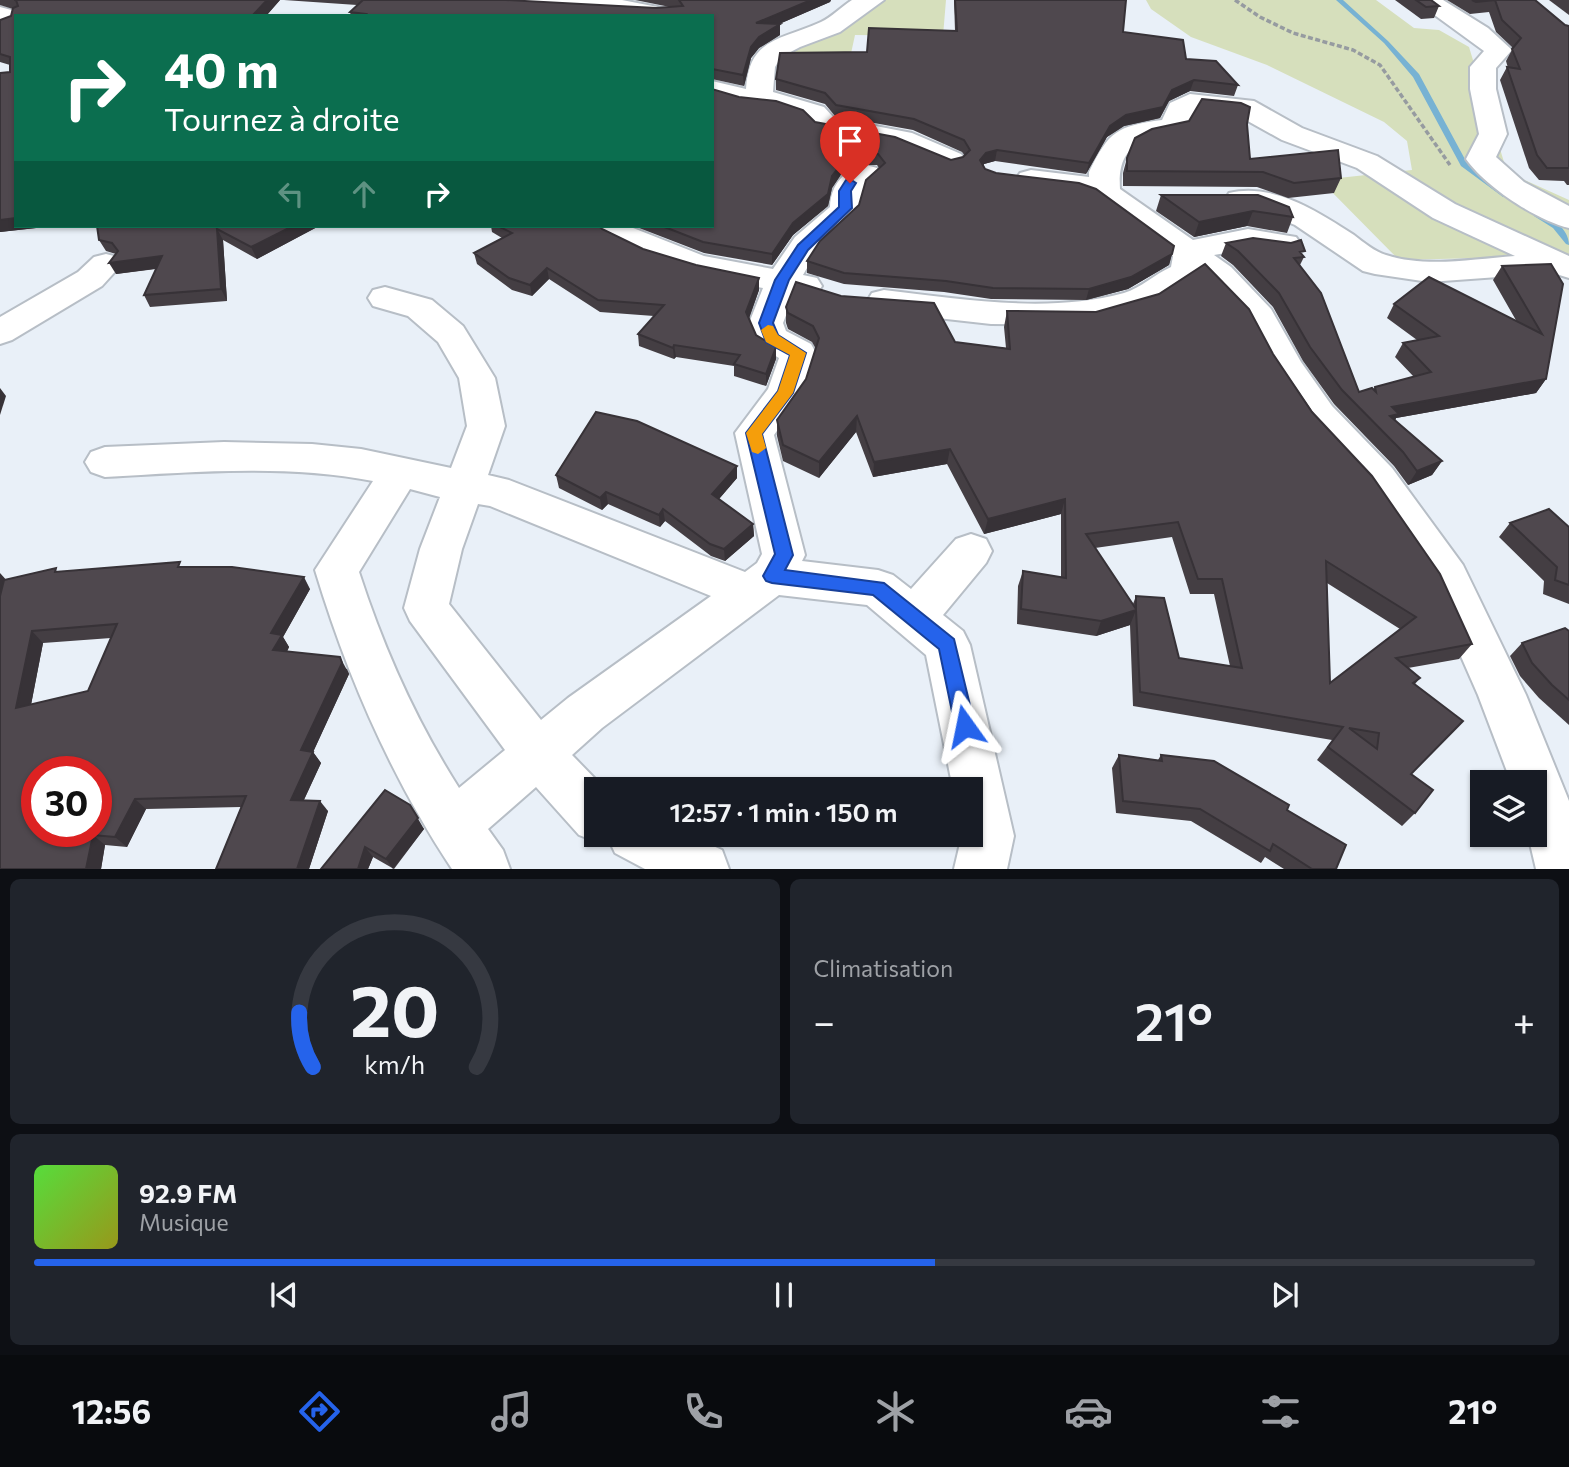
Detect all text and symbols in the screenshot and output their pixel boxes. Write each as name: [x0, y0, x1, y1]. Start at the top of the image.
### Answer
text: 40 m: [164, 38, 279, 98]
icon: right: [49, 42, 140, 133]
text: Tournez à droite: [164, 98, 400, 138]
pin: [820, 111, 880, 183]
icon: arrive: [831, 122, 869, 160]
icon: left: [272, 175, 310, 213]
icon: ahead: [345, 175, 383, 213]
icon: right: [418, 175, 456, 213]
position arrow: [928, 689, 1002, 763]
speed limit sign: 30: [21, 756, 112, 847]
map controls: [1470, 770, 1547, 847]
button: layers: [1470, 770, 1547, 847]
text: 12:57 · 1 min · 150 m: [670, 796, 897, 827]
text: Climatisation: [814, 954, 953, 982]
text: 20: [350, 964, 439, 1053]
text: 21°: [1135, 988, 1213, 1052]
text: −: [814, 997, 835, 1044]
text: +: [1513, 997, 1535, 1044]
text: km/h: [364, 1049, 425, 1079]
text: 92.9 FM: [139, 1177, 237, 1208]
text: Musique: [139, 1208, 229, 1236]
icon: previous: [265, 1276, 303, 1314]
icon: pause: [765, 1276, 803, 1314]
icon: next: [1266, 1276, 1304, 1314]
icon: directions: [295, 1387, 344, 1436]
icon: music: [487, 1387, 536, 1436]
icon: phone: [679, 1387, 728, 1436]
icon: climate: [871, 1387, 920, 1436]
icon: car: [1064, 1387, 1113, 1436]
icon: filters: [1256, 1387, 1305, 1436]
text: 12:56: [72, 1391, 151, 1431]
text: 21°: [1448, 1391, 1497, 1431]

